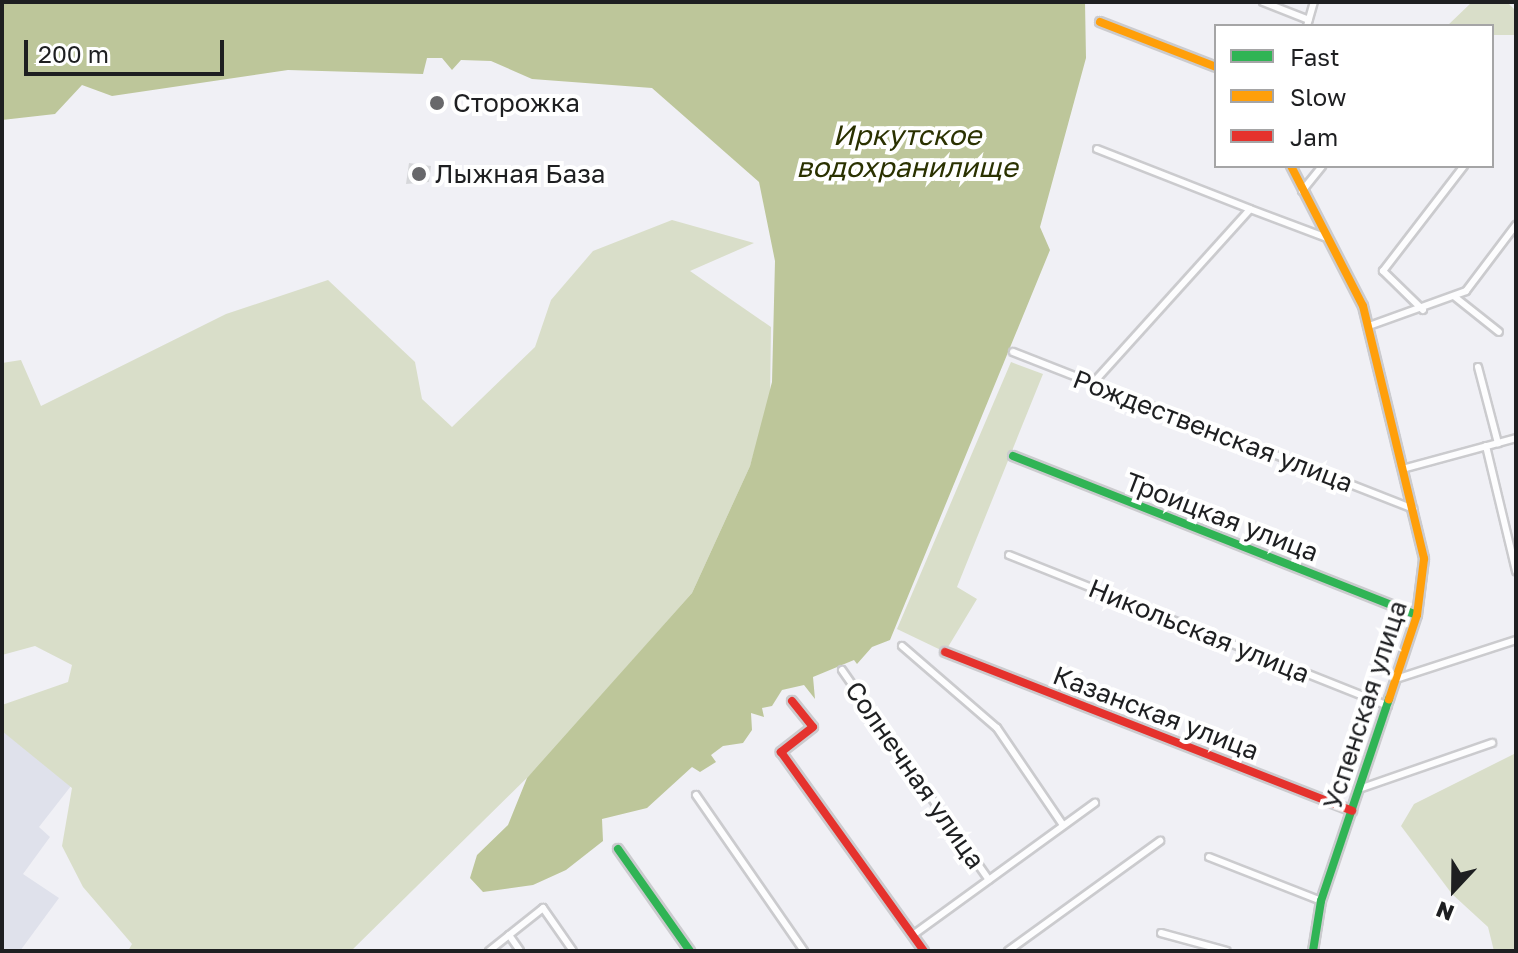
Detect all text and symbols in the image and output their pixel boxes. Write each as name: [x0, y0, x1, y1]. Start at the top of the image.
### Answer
scale bar: [28, 24, 228, 74]
legend: [1214, 24, 1494, 168]
text: 200 m: [38, 39, 109, 68]
text: Fast: [1290, 42, 1340, 71]
text: Slow: [1290, 82, 1346, 111]
place label: Сторожка: [453, 87, 580, 119]
marker: Сторожка: [428, 94, 446, 112]
water label: Иркутское водохранилище: [796, 118, 1018, 184]
text: Jam: [1290, 122, 1338, 151]
place label: Лыжная База: [435, 158, 606, 190]
marker: Лыжная База: [410, 165, 428, 183]
street label: Рождественская улица: [1069, 363, 1357, 499]
street label: Троицкая улица: [1121, 466, 1323, 568]
street label: Никольская улица: [1084, 572, 1314, 690]
street label: Успенская улица: [1317, 597, 1413, 813]
street label: Казанская улица: [1049, 659, 1263, 767]
street label: Солнечная улица: [839, 675, 991, 875]
north arrow: [1414, 849, 1494, 929]
text: N: [1432, 896, 1458, 927]

